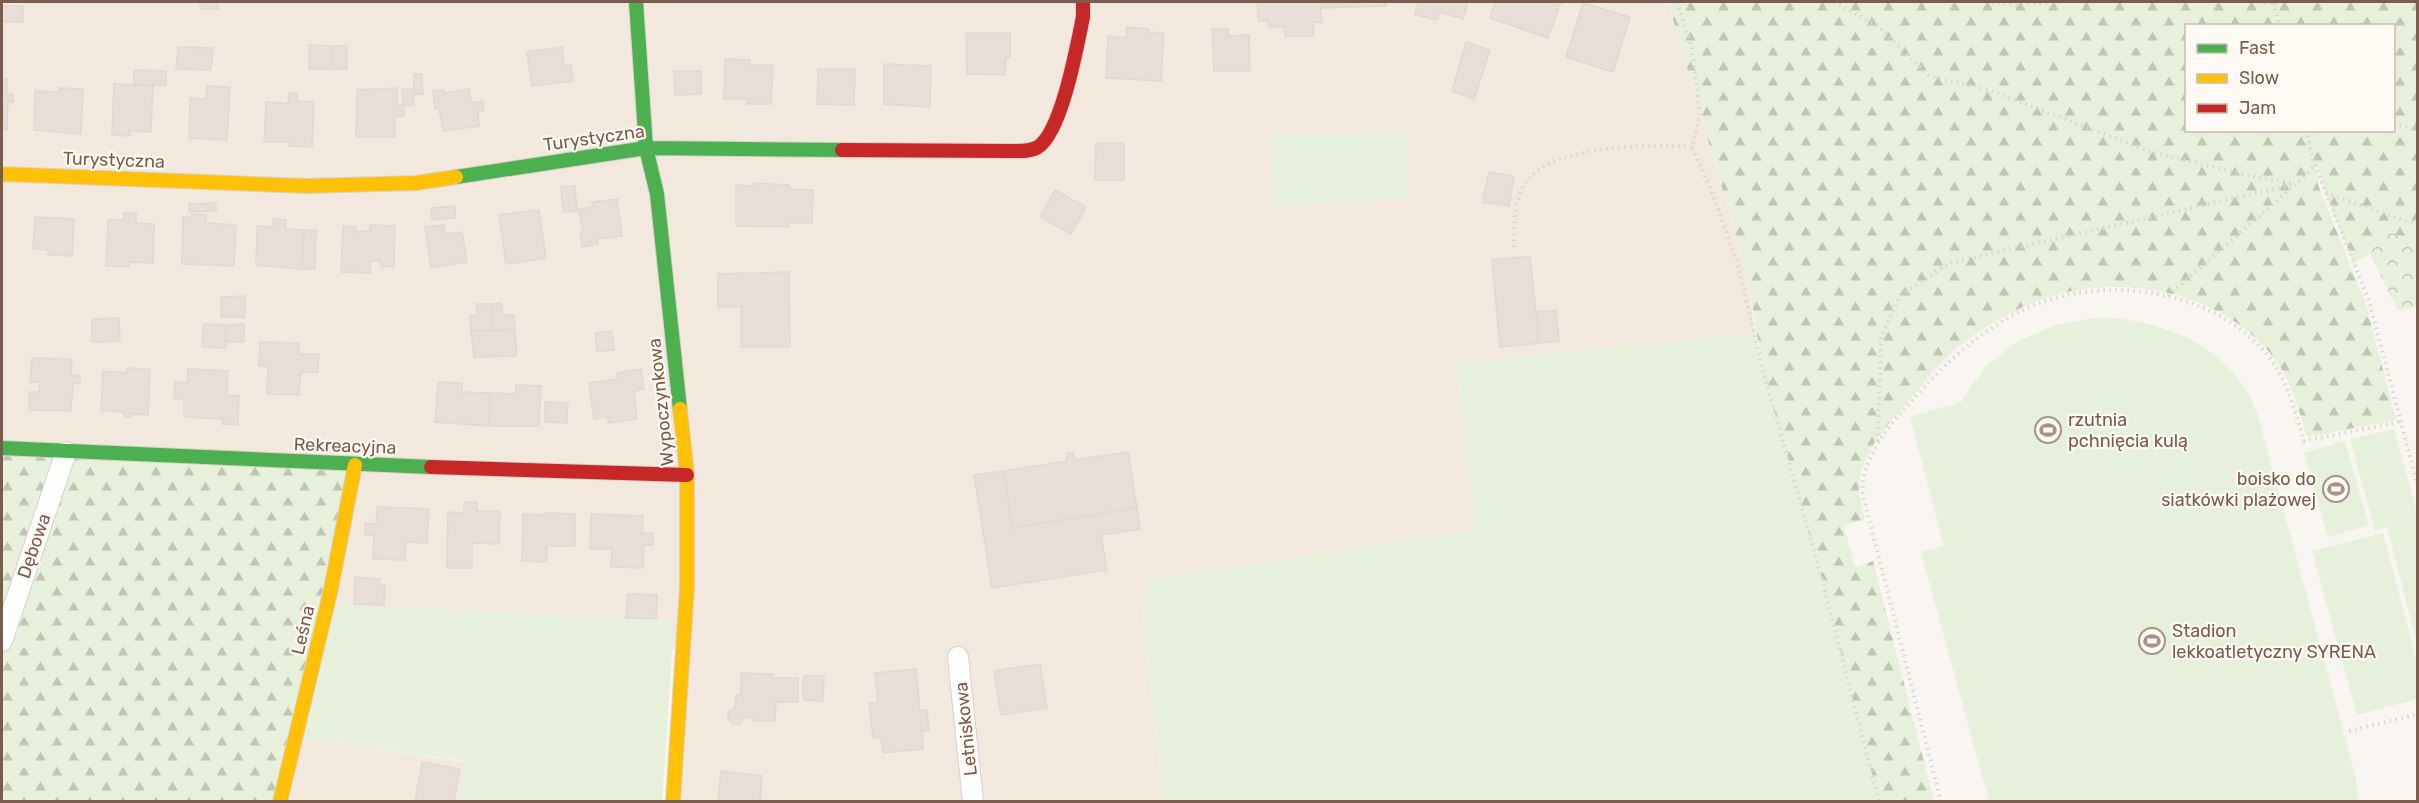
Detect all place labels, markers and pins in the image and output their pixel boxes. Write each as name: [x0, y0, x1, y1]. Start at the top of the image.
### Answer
place label: rzutnia pchnięcia kulą: [2068, 409, 2188, 452]
sports icon: rzutnia pchnięcia kulą: [2033, 415, 2063, 445]
place label: boisko do siatkówki plażowej: [2161, 468, 2316, 511]
sports icon: boisko do siatkówki plażowej: [2321, 474, 2351, 504]
place label: Stadion lekkoatletyczny SYRENA: [2172, 620, 2376, 663]
sports icon: Stadion lekkoatletyczny SYRENA: [2137, 626, 2167, 656]

